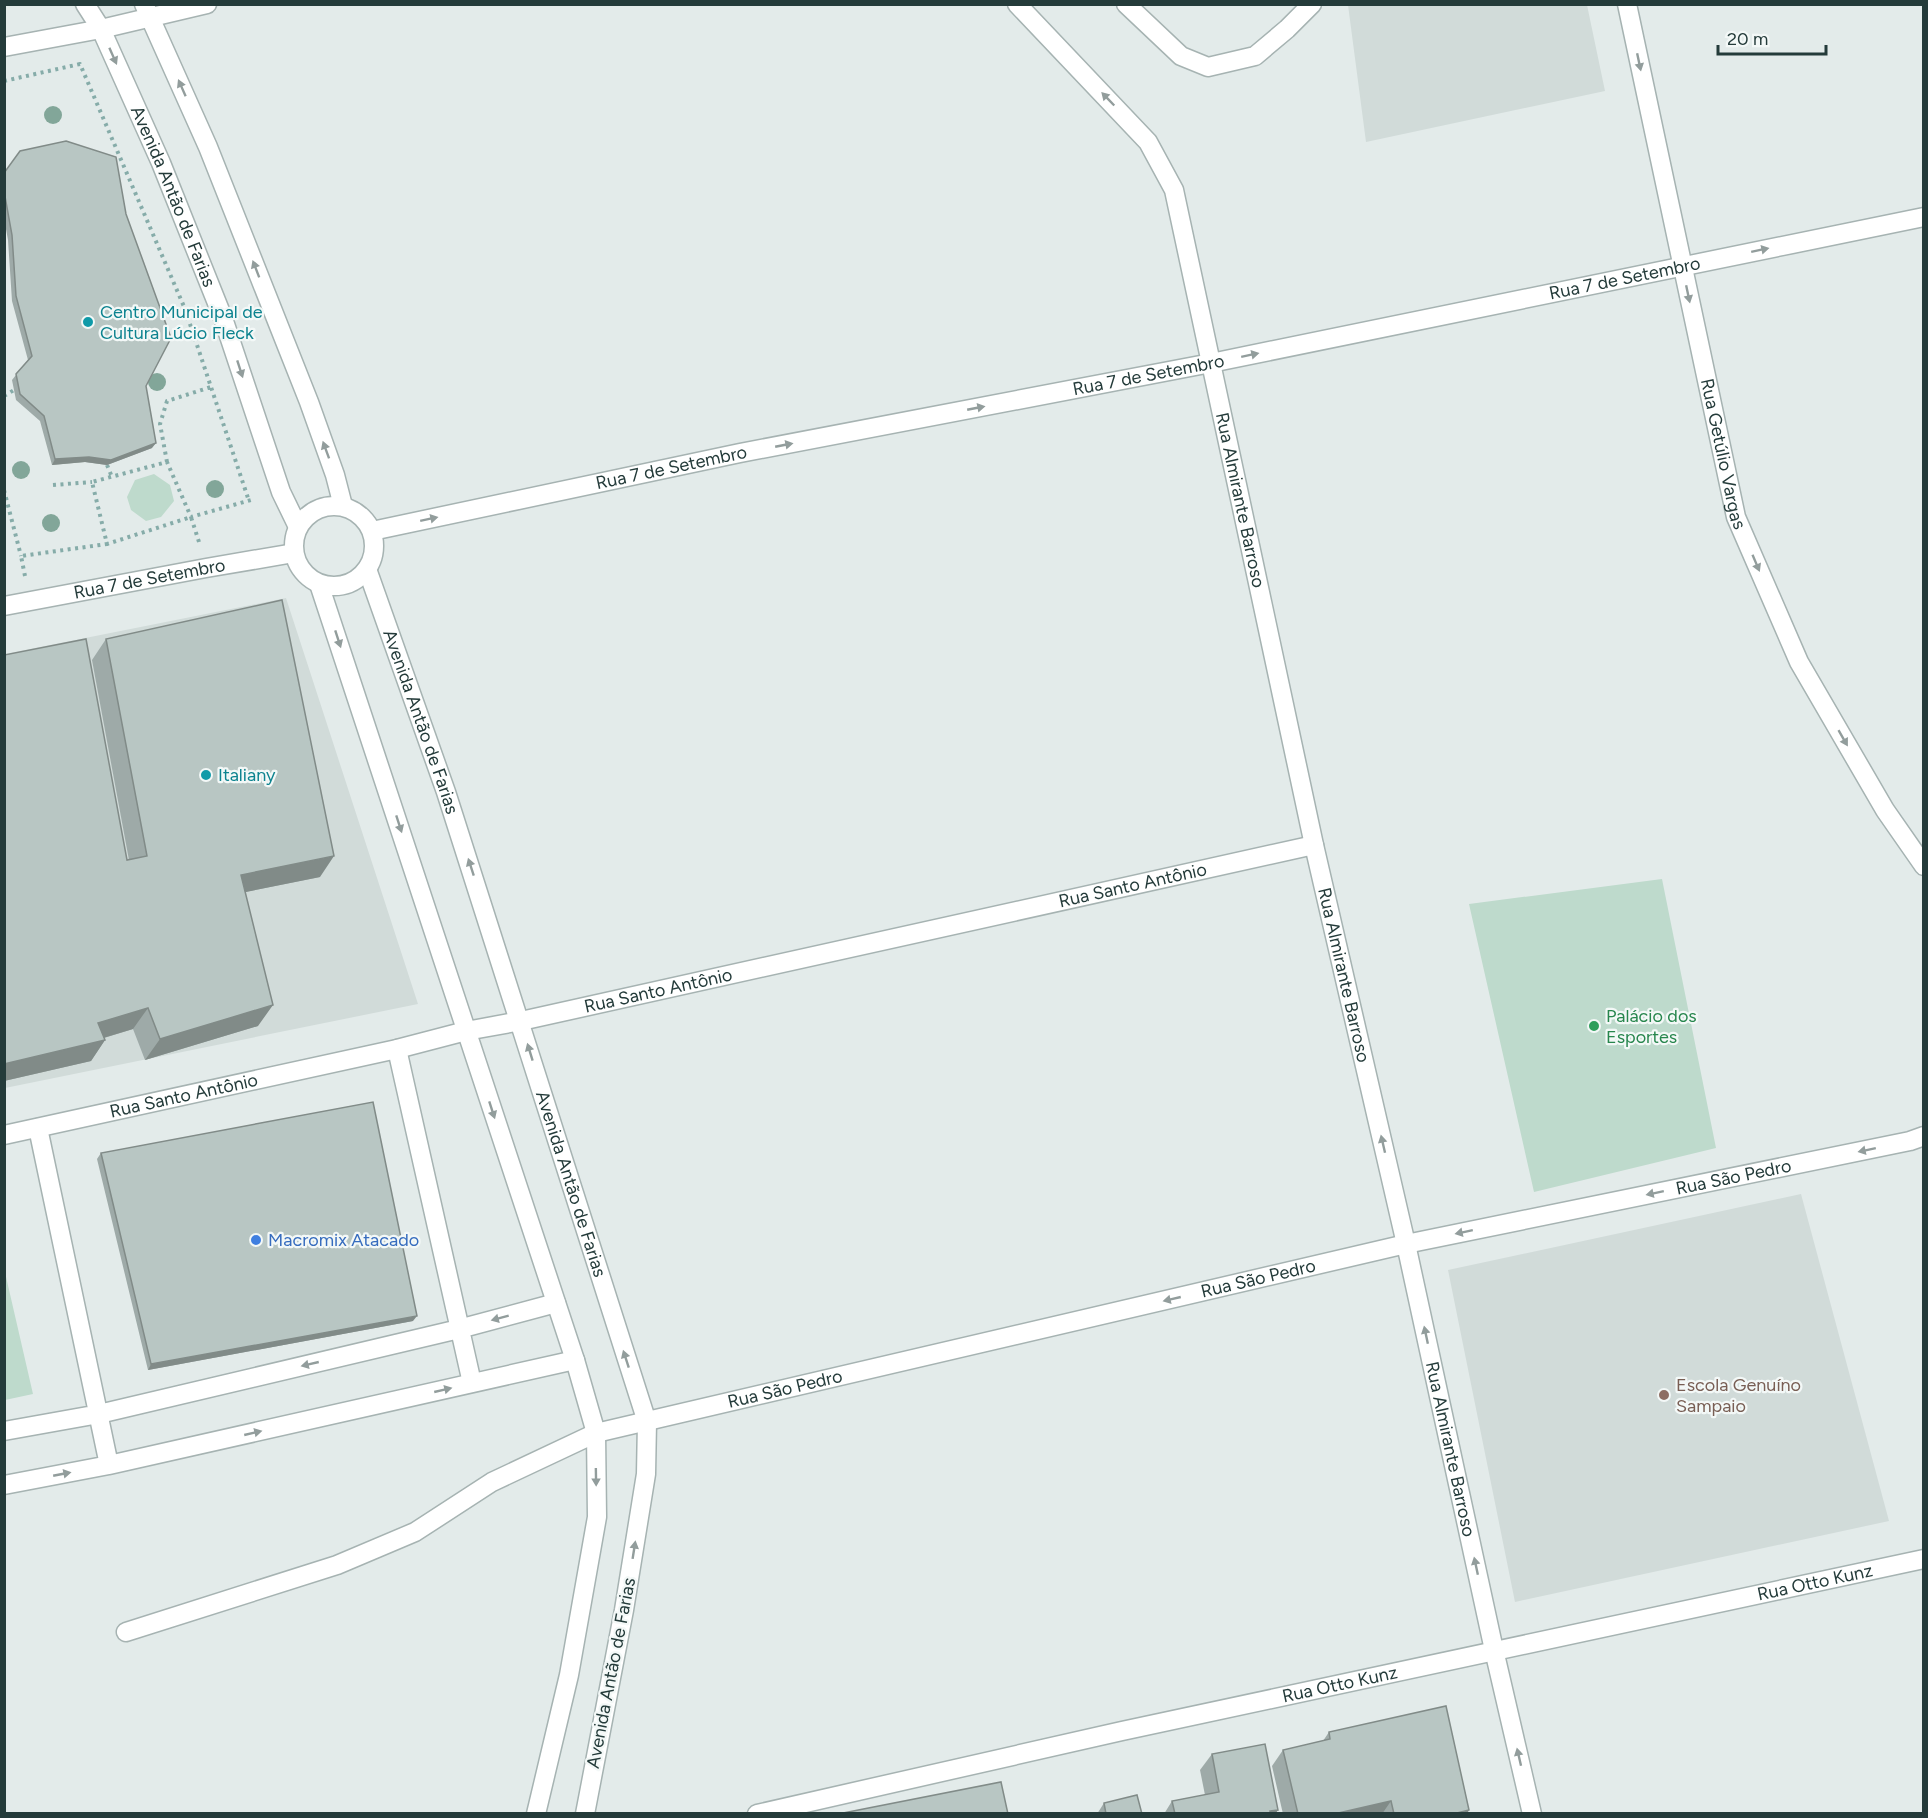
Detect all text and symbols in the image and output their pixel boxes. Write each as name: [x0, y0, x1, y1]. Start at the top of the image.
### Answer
scale bar: [1718, 18, 1826, 56]
text: 20 m: [1727, 28, 1768, 50]
one-way arrow: [108, 47, 117, 64]
one-way arrow: [1635, 53, 1644, 72]
one-way arrow: [177, 79, 187, 97]
one-way arrow: [1101, 93, 1115, 107]
street label: Avenida Antão de Farias: [126, 102, 220, 290]
one-way arrow: [1750, 245, 1769, 255]
street label: Rua 7 de Setembro: [1547, 252, 1702, 304]
one-way arrow: [250, 259, 260, 277]
one-way arrow: [1683, 285, 1693, 303]
place label: Centro Municipal de Cultura Lúcio Fleck: [100, 301, 263, 344]
marker: Centro Municipal de Cultura Lúcio Fleck: [81, 315, 95, 329]
street label: Rua 7 de Setembro: [1071, 350, 1226, 400]
one-way arrow: [1240, 350, 1259, 359]
one-way arrow: [236, 360, 245, 378]
street label: Rua Getúlio Vargas: [1696, 377, 1751, 533]
one-way arrow: [966, 403, 985, 412]
street label: Rua Almirante Barroso: [1211, 410, 1270, 590]
one-way arrow: [775, 440, 794, 449]
one-way arrow: [321, 441, 331, 459]
street label: Rua 7 de Setembro: [594, 441, 749, 494]
one-way arrow: [420, 514, 439, 523]
street label: Rua 7 de Setembro: [72, 554, 227, 604]
one-way arrow: [1751, 555, 1761, 573]
street label: Avenida Antão de Farias: [378, 627, 463, 817]
one-way arrow: [333, 630, 343, 648]
one-way arrow: [1838, 730, 1848, 747]
place label: Italiany: [218, 764, 276, 786]
marker: Italiany: [199, 768, 213, 782]
one-way arrow: [395, 815, 404, 833]
one-way arrow: [465, 858, 475, 876]
street label: Rua Santo Antônio: [1056, 858, 1209, 912]
street label: Rua Almirante Barroso: [1313, 885, 1375, 1064]
street label: Rua Santo Antônio: [582, 963, 734, 1018]
place label: Palácio dos Esportes: [1606, 1005, 1697, 1048]
marker: Palácio dos Esportes: [1587, 1019, 1601, 1033]
one-way arrow: [525, 1043, 534, 1061]
street label: Rua Santo Antônio: [108, 1069, 260, 1123]
street label: Avenida Antão de Farias: [531, 1088, 611, 1280]
one-way arrow: [488, 1101, 497, 1119]
one-way arrow: [1378, 1135, 1388, 1154]
one-way arrow: [1857, 1146, 1876, 1155]
street label: Rua São Pedro: [1674, 1155, 1793, 1200]
one-way arrow: [1645, 1189, 1664, 1198]
one-way arrow: [1454, 1228, 1473, 1237]
place label: Macromix Atacado: [268, 1229, 419, 1251]
marker: Macromix Atacado: [249, 1233, 263, 1247]
street label: Rua São Pedro: [1199, 1254, 1318, 1303]
one-way arrow: [1162, 1294, 1181, 1304]
one-way arrow: [491, 1314, 509, 1323]
one-way arrow: [1421, 1325, 1430, 1344]
one-way arrow: [621, 1350, 631, 1368]
street label: Rua Almirante Barroso: [1421, 1359, 1480, 1539]
one-way arrow: [301, 1360, 320, 1370]
street label: Rua São Pedro: [725, 1365, 845, 1413]
place label: Escola Genuíno Sampaio: [1676, 1374, 1801, 1417]
one-way arrow: [434, 1385, 453, 1394]
marker: Escola Genuíno Sampaio: [1657, 1388, 1671, 1402]
one-way arrow: [243, 1428, 262, 1437]
one-way arrow: [592, 1468, 601, 1487]
one-way arrow: [53, 1469, 72, 1478]
one-way arrow: [629, 1540, 638, 1559]
one-way arrow: [1471, 1557, 1480, 1576]
street label: Rua Otto Kunz: [1755, 1559, 1875, 1605]
street label: Avenida Antão de Farias: [582, 1576, 640, 1770]
street label: Rua Otto Kunz: [1280, 1661, 1400, 1707]
one-way arrow: [1514, 1747, 1523, 1766]

